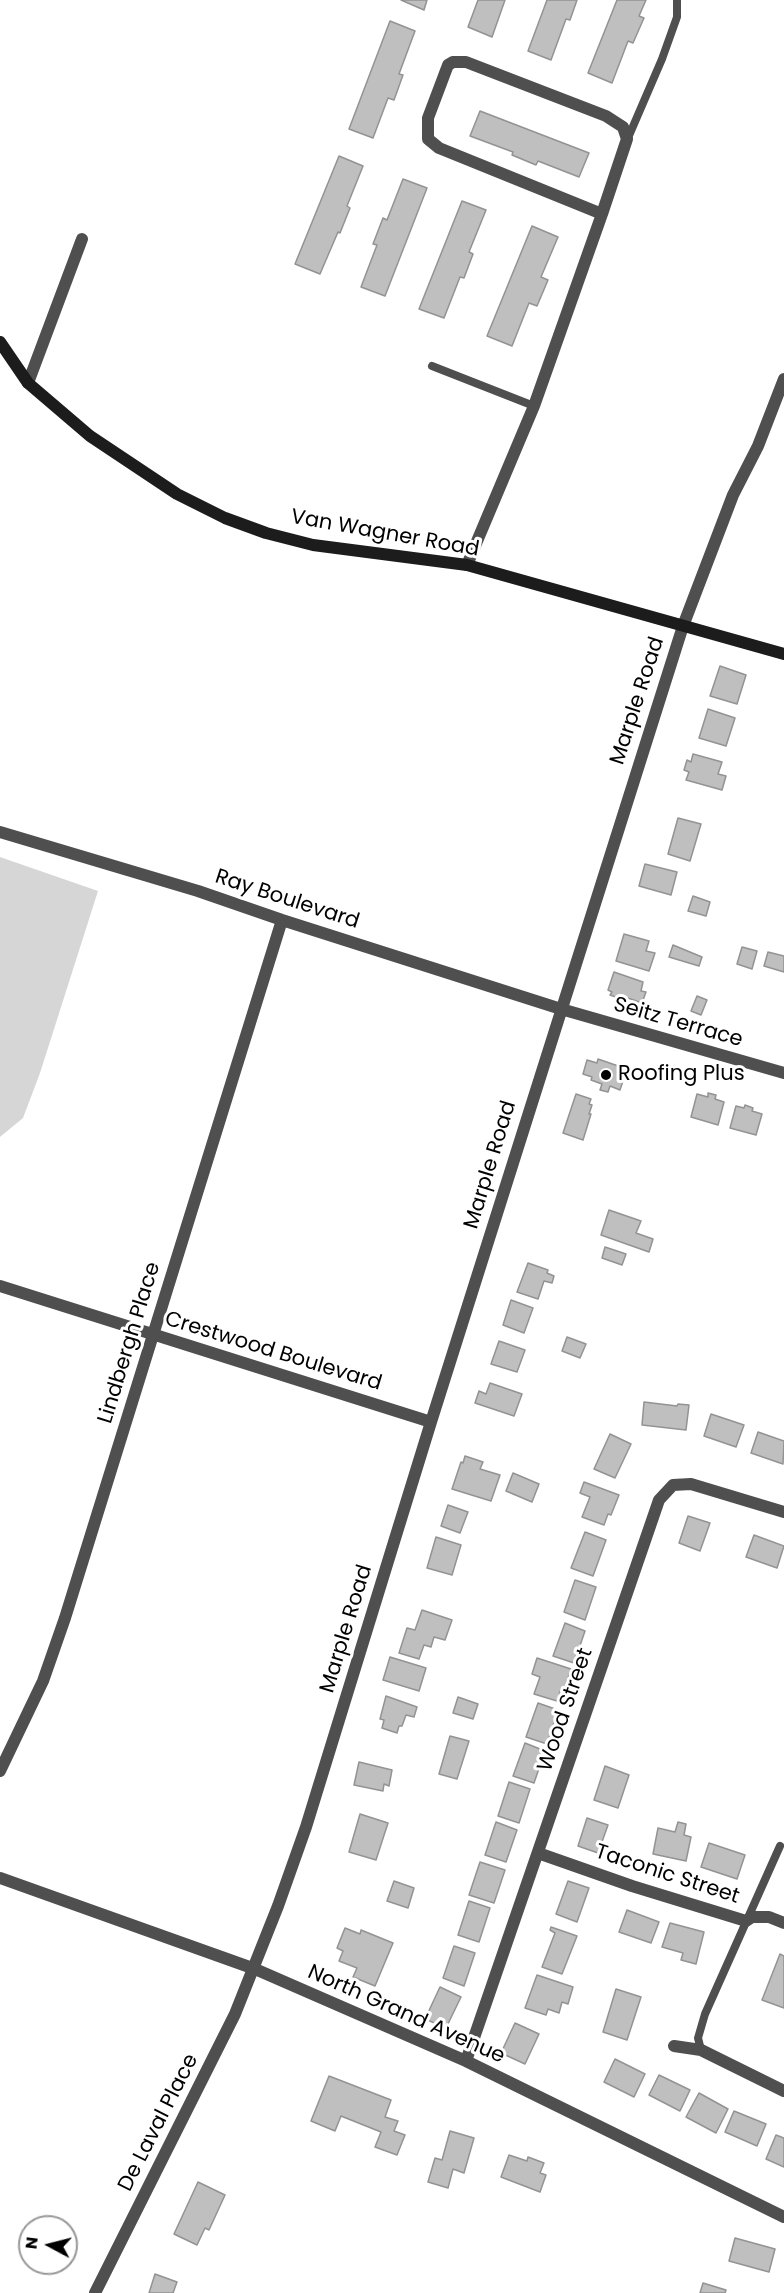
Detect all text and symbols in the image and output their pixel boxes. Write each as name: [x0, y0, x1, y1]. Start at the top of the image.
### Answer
street label: Van Wagner Road: [289, 505, 481, 563]
street label: Marple Road: [606, 634, 670, 768]
street label: Ray Boulevard: [212, 865, 362, 935]
street label: Seitz Terrace: [610, 993, 746, 1053]
place label: Roofing Plus: [618, 1062, 745, 1088]
marker: Roofing Plus: [599, 1068, 613, 1082]
street label: Marple Road: [460, 1098, 522, 1232]
street label: Lindbergh Place: [93, 1259, 167, 1427]
street label: Crestwood Boulevard: [161, 1307, 385, 1397]
street label: Marple Road: [316, 1562, 378, 1696]
street label: Wood Street: [533, 1645, 599, 1775]
street label: Taconic Street: [592, 1840, 742, 1910]
street label: North Grand Avenue: [303, 1960, 509, 2070]
street label: De Laval Place: [114, 2050, 204, 2196]
north arrow: [18, 2215, 78, 2275]
text: N: [19, 2236, 44, 2250]

